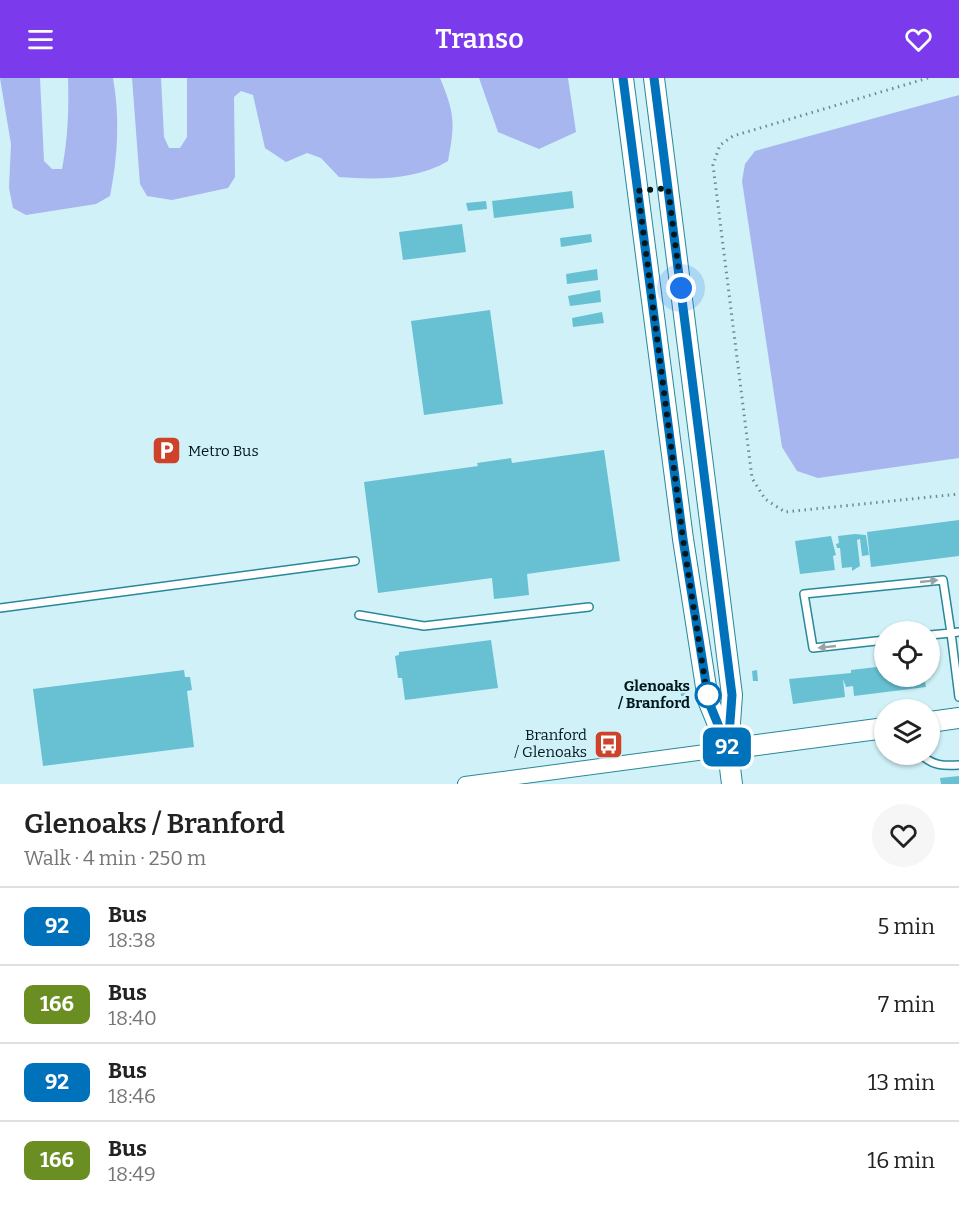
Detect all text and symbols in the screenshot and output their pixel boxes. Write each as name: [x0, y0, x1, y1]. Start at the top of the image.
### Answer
icon: menu: [24, 23, 57, 56]
text: Transo: [435, 23, 524, 55]
icon: heart: [902, 23, 935, 56]
your location: [666, 273, 696, 303]
parking icon: Metro Bus: [151, 435, 183, 467]
place label: Metro Bus: [188, 442, 259, 460]
one-way arrow: [920, 576, 939, 586]
map controls: [874, 621, 940, 765]
button: locate: [874, 621, 940, 687]
one-way arrow: [817, 642, 836, 651]
place label: Glenoaks / Branford: [617, 677, 690, 712]
marker: Glenoaks / Branford: [695, 682, 721, 708]
button: layers: [874, 699, 940, 765]
place label: Branford / Glenoaks: [514, 726, 587, 761]
bus stop icon: Branford / Glenoaks: [592, 728, 624, 760]
line badge: 92: [700, 728, 754, 766]
text: 92: [715, 734, 739, 760]
button: heart: [872, 804, 935, 867]
text: Glenoaks / Branford: [24, 807, 285, 840]
text: Walk · 4 min · 250 m: [24, 846, 206, 870]
text: Bus: [108, 901, 147, 928]
text: 92: [45, 913, 69, 939]
text: 5 min: [877, 913, 935, 940]
text: 18:38: [108, 928, 156, 952]
text: Bus: [108, 979, 147, 1006]
text: 166: [40, 991, 74, 1017]
text: 7 min: [878, 991, 935, 1018]
text: 18:40: [108, 1006, 157, 1030]
text: Bus: [108, 1057, 147, 1084]
text: 92: [45, 1069, 69, 1095]
text: 13 min: [868, 1069, 935, 1096]
text: 18:46: [108, 1084, 156, 1108]
text: Bus: [108, 1135, 147, 1162]
text: 166: [40, 1147, 74, 1173]
text: 16 min: [867, 1147, 935, 1174]
text: 18:49: [108, 1162, 156, 1186]

